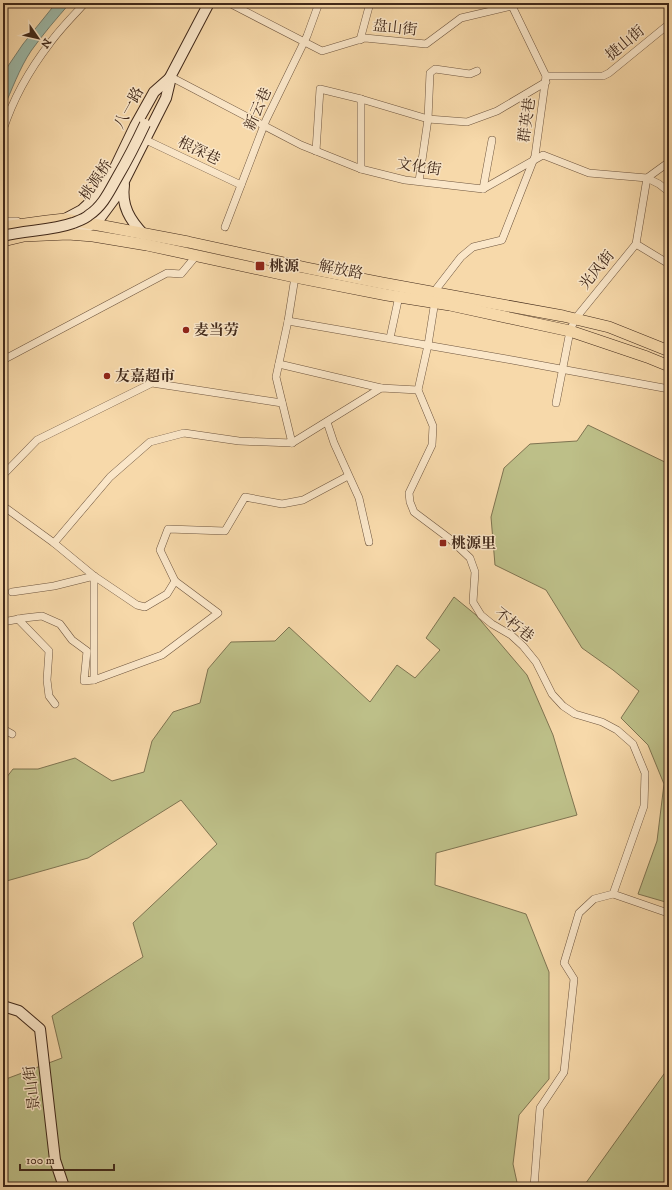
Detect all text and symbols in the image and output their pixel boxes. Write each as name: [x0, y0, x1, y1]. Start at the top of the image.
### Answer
street label: 盘山街: [372, 16, 418, 40]
north arrow: [18, 18, 58, 58]
street label: 捷山街: [602, 21, 648, 65]
text: N: [37, 35, 54, 51]
street label: 八一路: [110, 84, 148, 132]
street label: 新云巷: [240, 85, 276, 133]
street label: 群英巷: [514, 96, 540, 144]
street label: 根深巷: [175, 133, 223, 169]
street label: 文化街: [395, 154, 443, 180]
street label: 桃源桥: [76, 156, 116, 204]
street label: 光风街: [575, 247, 619, 293]
street label: 解放路: [317, 256, 365, 284]
place label: 桃源: [269, 257, 299, 276]
marker: 桃源: [254, 260, 266, 272]
place label: 麦当劳: [194, 321, 239, 340]
marker: 麦当劳: [181, 325, 191, 335]
place label: 友嘉超市: [115, 367, 175, 386]
marker: 友嘉超市: [102, 371, 112, 381]
place label: 桃源里: [451, 534, 496, 553]
marker: 桃源里: [438, 538, 448, 548]
street label: 不朽巷: [490, 604, 538, 646]
street label: 景山街: [20, 1065, 44, 1111]
scale bar: [20, 1146, 114, 1172]
text: 100 m: [26, 1153, 55, 1168]

